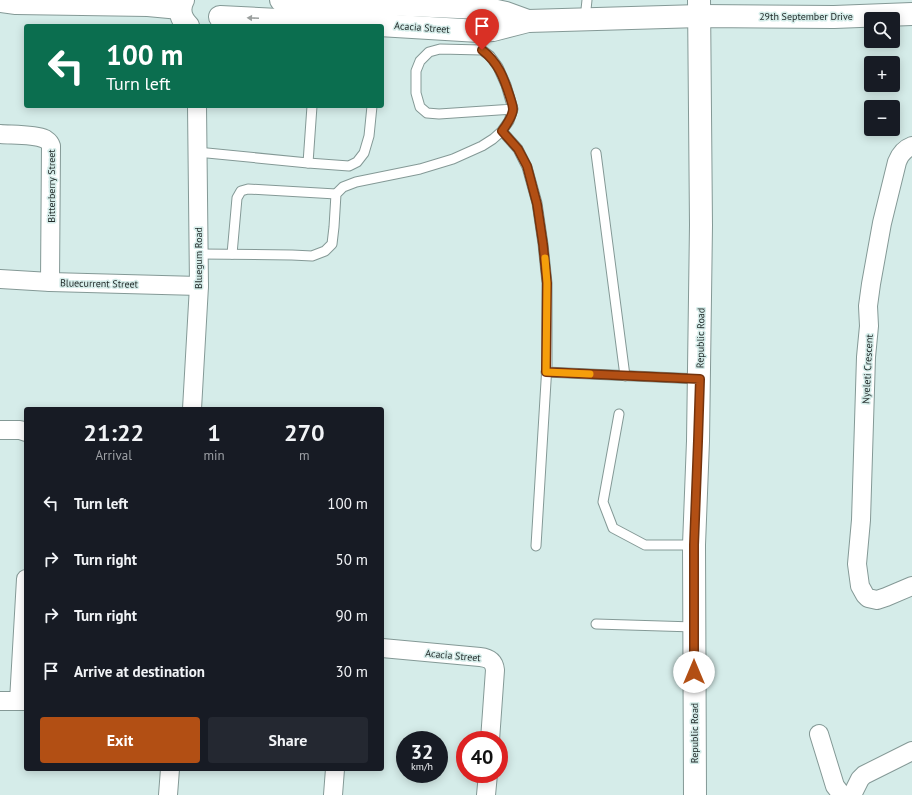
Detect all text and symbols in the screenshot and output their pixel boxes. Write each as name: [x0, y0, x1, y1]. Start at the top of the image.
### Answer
pin: [465, 9, 499, 50]
street label: 29th September Drive: [759, 10, 853, 23]
map controls: [864, 12, 900, 136]
button: search: [864, 12, 900, 48]
one-way arrow: [247, 15, 259, 22]
icon: arrive: [471, 15, 493, 37]
street label: Acacia Street: [394, 19, 451, 36]
text: 100 m: [106, 36, 183, 73]
icon: left: [40, 40, 92, 92]
button: +: [864, 56, 900, 92]
text: Turn left: [106, 72, 171, 95]
button: −: [864, 100, 900, 136]
street label: Bitterberry Street: [45, 149, 58, 223]
street label: Bluegum Road: [192, 227, 205, 289]
street label: Bluecurrent Street: [60, 276, 139, 291]
street label: Republic Road: [693, 308, 708, 368]
street label: Nyeleti Crescent: [859, 333, 876, 404]
text: 21:22: [83, 417, 144, 448]
text: 1: [207, 417, 221, 448]
text: 270: [284, 417, 325, 448]
text: Arrival: [96, 447, 132, 464]
text: min: [203, 447, 225, 464]
text: m: [299, 447, 310, 464]
icon: left: [40, 492, 62, 514]
text: Turn left: [74, 494, 128, 513]
text: 100 m: [327, 494, 368, 513]
icon: right: [40, 548, 62, 570]
text: Turn right: [74, 550, 137, 569]
text: 50 m: [335, 550, 368, 569]
icon: right: [40, 604, 62, 626]
text: Turn right: [74, 606, 137, 625]
text: 90 m: [335, 606, 368, 625]
street label: Acacia Street: [425, 647, 482, 664]
position arrow: [673, 651, 715, 693]
icon: arrive: [40, 660, 62, 682]
text: Arrive at destination: [74, 662, 205, 681]
text: 30 m: [335, 662, 368, 681]
street label: Republic Road: [688, 703, 701, 763]
button: Exit: [40, 717, 200, 763]
button: Share: [208, 717, 368, 763]
speed limit sign: 40: [456, 731, 508, 783]
text: 32: [411, 739, 433, 765]
text: km/h: [411, 760, 433, 773]

